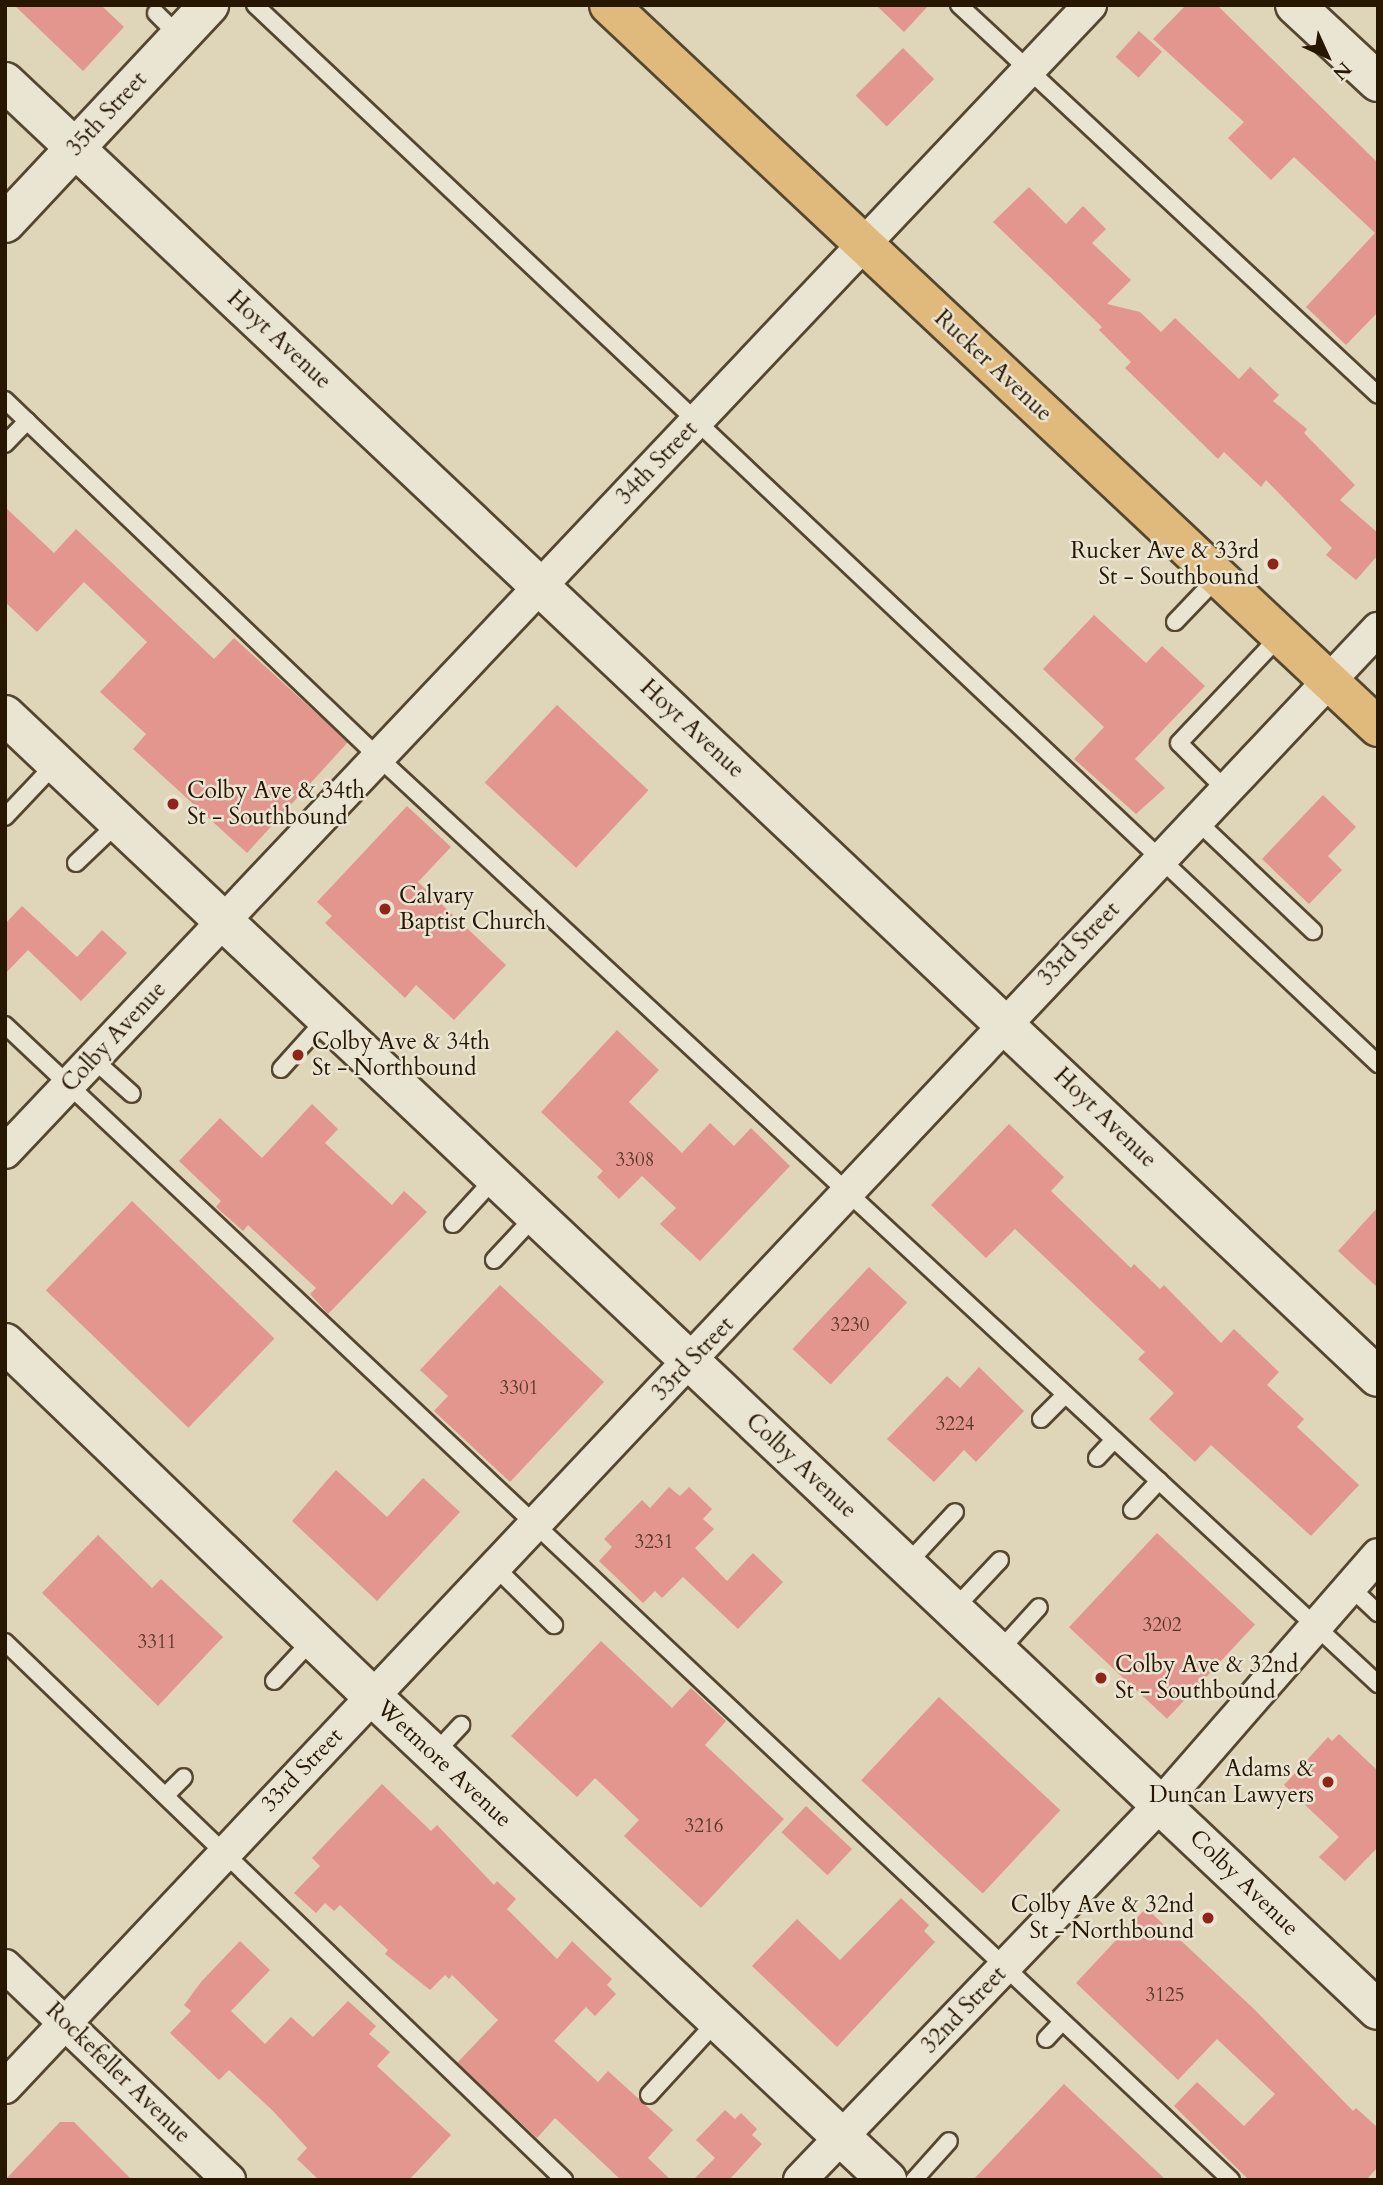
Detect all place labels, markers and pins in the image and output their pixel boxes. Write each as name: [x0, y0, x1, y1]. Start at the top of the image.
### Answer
place label: Rucker Ave & 33rd St - Southbound: [1071, 537, 1259, 591]
marker: Rucker Ave & 33rd St - Southbound: [1265, 556, 1281, 572]
place label: Colby Ave & 34th St - Southbound: [187, 777, 365, 831]
marker: Colby Ave & 34th St - Southbound: [165, 796, 181, 812]
place label: Calvary Baptist Church: [399, 882, 546, 936]
marker: Calvary Baptist Church: [377, 901, 393, 917]
place label: Colby Ave & 34th St - Northbound: [312, 1028, 490, 1082]
marker: Colby Ave & 34th St - Northbound: [290, 1047, 306, 1063]
place label: Colby Ave & 32nd St - Southbound: [1115, 1651, 1298, 1705]
marker: Colby Ave & 32nd St - Southbound: [1093, 1670, 1109, 1686]
place label: Adams & Duncan Lawyers: [1149, 1755, 1314, 1809]
marker: Adams & Duncan Lawyers: [1320, 1774, 1336, 1790]
place label: Colby Ave & 32nd St - Northbound: [1011, 1891, 1194, 1945]
marker: Colby Ave & 32nd St - Northbound: [1200, 1910, 1216, 1926]

